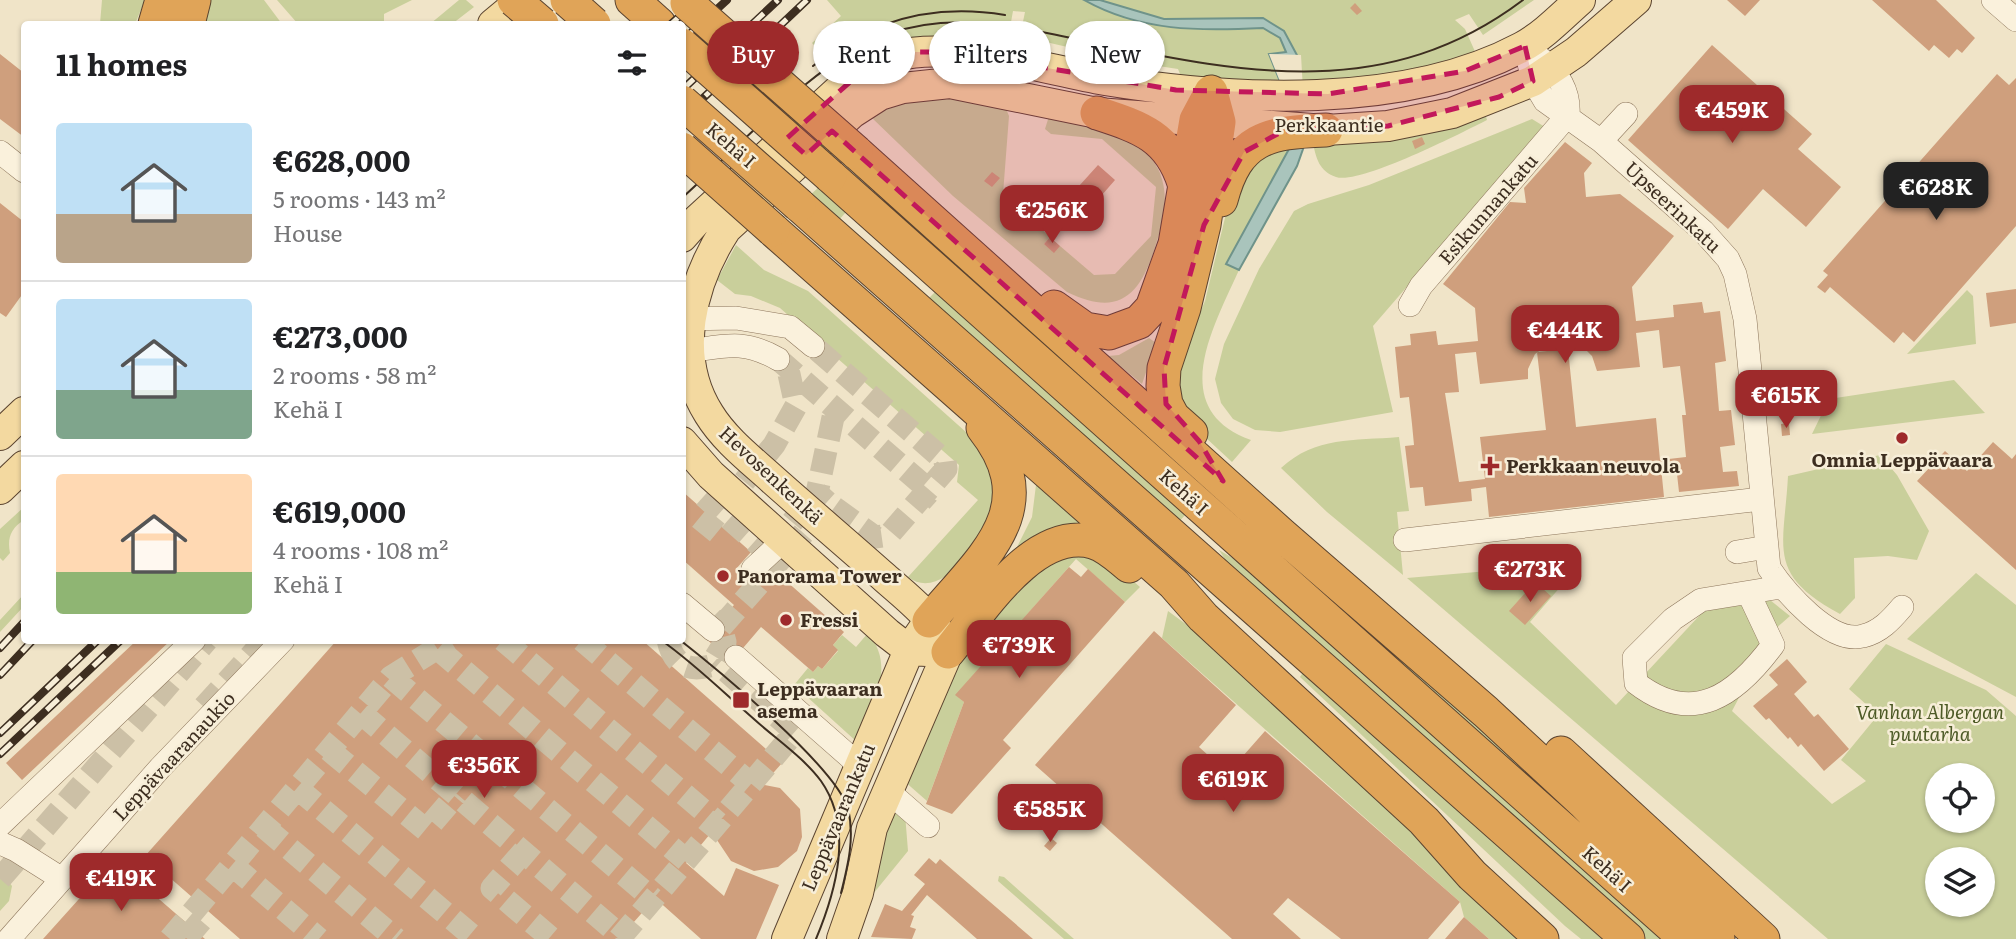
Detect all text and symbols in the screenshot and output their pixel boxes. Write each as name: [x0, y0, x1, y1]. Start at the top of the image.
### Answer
chip: Buy: [707, 21, 799, 84]
chip: Rent: [813, 21, 915, 84]
chip: Filters: [929, 21, 1051, 84]
chip: New: [1065, 21, 1165, 84]
text: 11 homes: [56, 41, 187, 85]
icon: filters: [613, 44, 651, 82]
pin: €459K: [1683, 86, 1781, 145]
text: €459K: [1695, 91, 1769, 125]
street label: Perkkaantie: [1274, 110, 1384, 138]
street label: Kehä I: [701, 115, 763, 174]
text: €628,000: [273, 137, 410, 181]
street label: Esikunnankatu: [1431, 147, 1543, 270]
icon: home: [112, 151, 196, 235]
street label: Upseerinkatu: [1619, 154, 1728, 259]
pin: €628K: [1887, 162, 1985, 222]
text: €628K: [1899, 168, 1973, 202]
text: 5 rooms · 143 m²: [273, 181, 446, 215]
pin: €256K: [1003, 186, 1101, 245]
text: €256K: [1016, 191, 1088, 225]
text: House: [273, 215, 342, 249]
pin: €444K: [1516, 306, 1614, 365]
text: €444K: [1527, 311, 1603, 345]
text: €273,000: [273, 313, 408, 357]
icon: home: [112, 327, 196, 411]
text: 2 rooms · 58 m²: [273, 357, 436, 391]
pin: €615K: [1737, 370, 1835, 430]
text: €615K: [1751, 376, 1821, 410]
text: Kehä I: [273, 391, 343, 425]
street label: Hevosenkenkä: [713, 419, 831, 530]
marker: Omnia Leppävaara: [1894, 430, 1910, 446]
place label: Omnia Leppävaara: [1812, 445, 1992, 473]
place label: Perkkaan neuvola: [1506, 451, 1680, 479]
marker: Perkkaan neuvola: [1480, 456, 1500, 476]
street label: Kehä I: [1154, 461, 1216, 521]
text: €619,000: [273, 488, 406, 532]
icon: home: [112, 502, 196, 586]
text: 4 rooms · 108 m²: [273, 532, 448, 566]
pin: €273K: [1481, 544, 1579, 604]
text: €273K: [1494, 550, 1566, 584]
place label: Panorama Tower: [737, 561, 902, 589]
text: Kehä I: [273, 566, 343, 600]
marker: Panorama Tower: [715, 568, 731, 584]
place label: Fressi: [800, 605, 859, 633]
marker: Fressi: [778, 612, 794, 628]
pin: €739K: [970, 620, 1068, 680]
text: €739K: [983, 626, 1055, 660]
place label: Leppävaaran asema: [757, 674, 882, 724]
street label: Leppävaaranaukio: [106, 684, 241, 826]
marker: Leppävaaran asema: [731, 690, 751, 710]
park label: Vanhan Albergan puutarha: [1856, 697, 2005, 747]
street label: Leppävaarankatu: [793, 738, 881, 895]
pin: €356K: [435, 740, 533, 800]
text: €356K: [448, 746, 520, 780]
pin: €619K: [1184, 754, 1282, 814]
text: €619K: [1198, 760, 1268, 794]
map controls: [1925, 763, 1995, 917]
button: locate: [1925, 763, 1995, 833]
pin: €585K: [1001, 784, 1099, 844]
text: €585K: [1014, 790, 1086, 824]
street label: Kehä I: [1577, 838, 1639, 898]
button: layers: [1925, 847, 1995, 917]
pin: €419K: [72, 853, 170, 913]
text: €419K: [86, 859, 156, 893]

